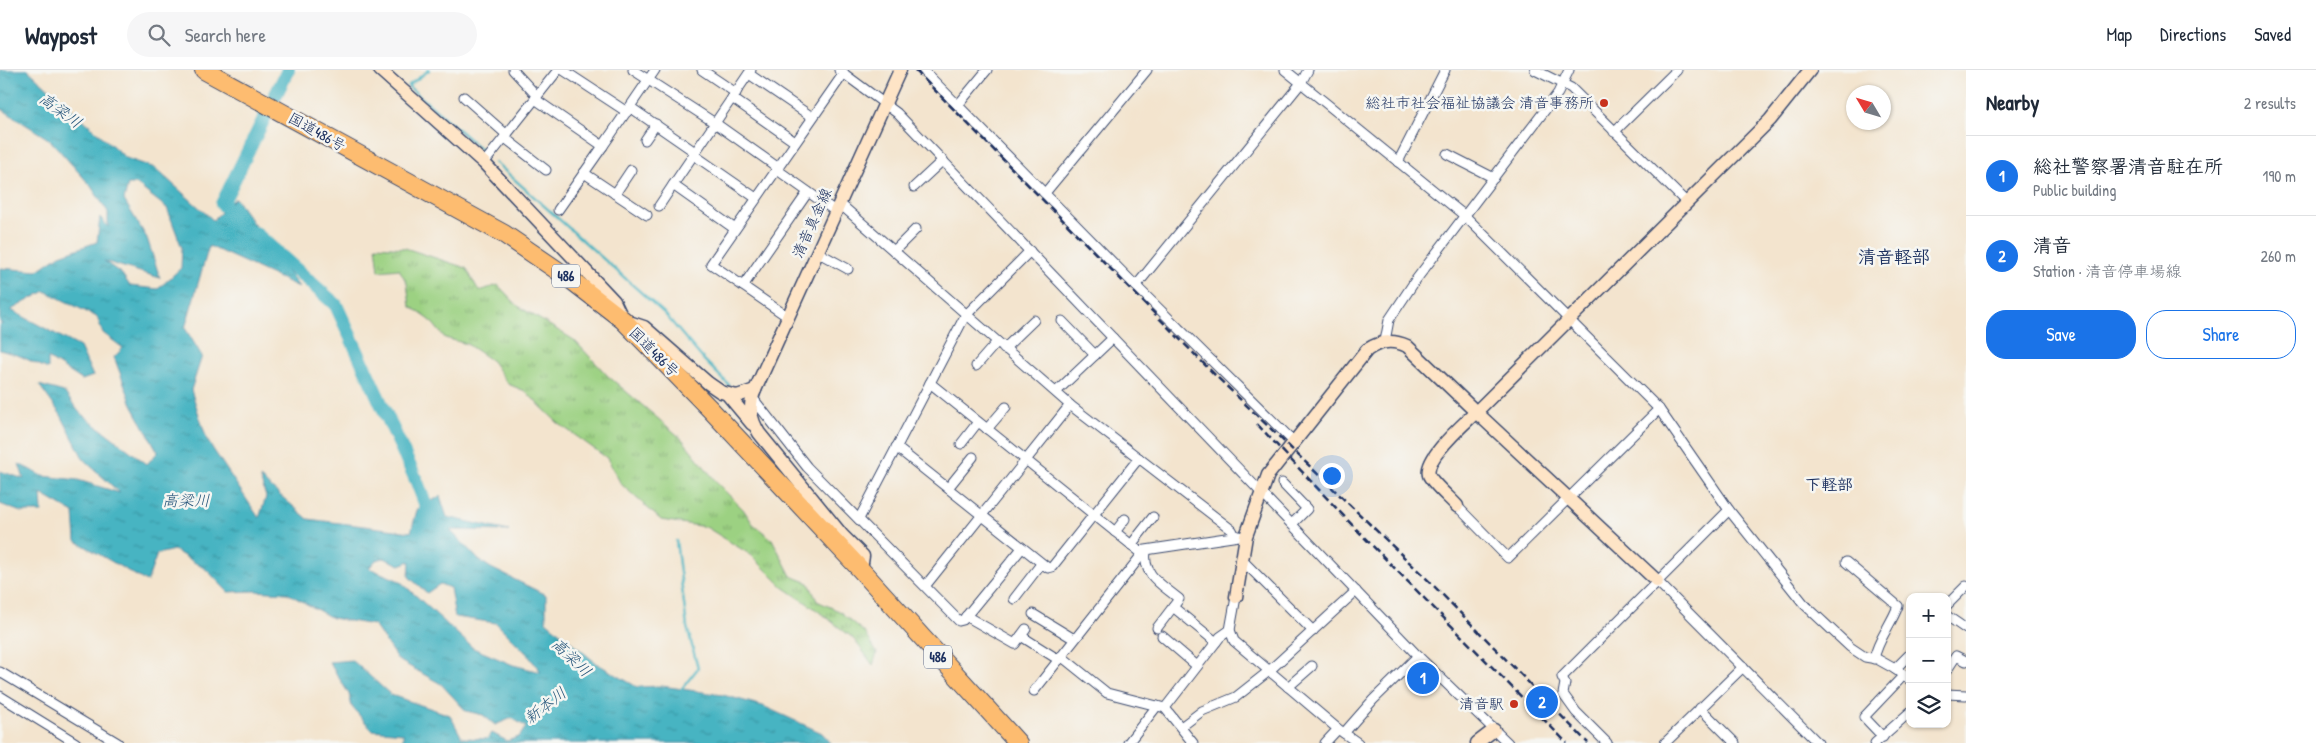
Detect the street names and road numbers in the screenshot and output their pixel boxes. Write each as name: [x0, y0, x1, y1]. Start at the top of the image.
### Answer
street label: 国道486号: [285, 107, 350, 156]
street label: 清音真金線: [787, 184, 836, 261]
road number: 486: [552, 265, 580, 288]
street label: 国道486号: [625, 322, 684, 381]
road number: 486: [924, 646, 952, 668]

